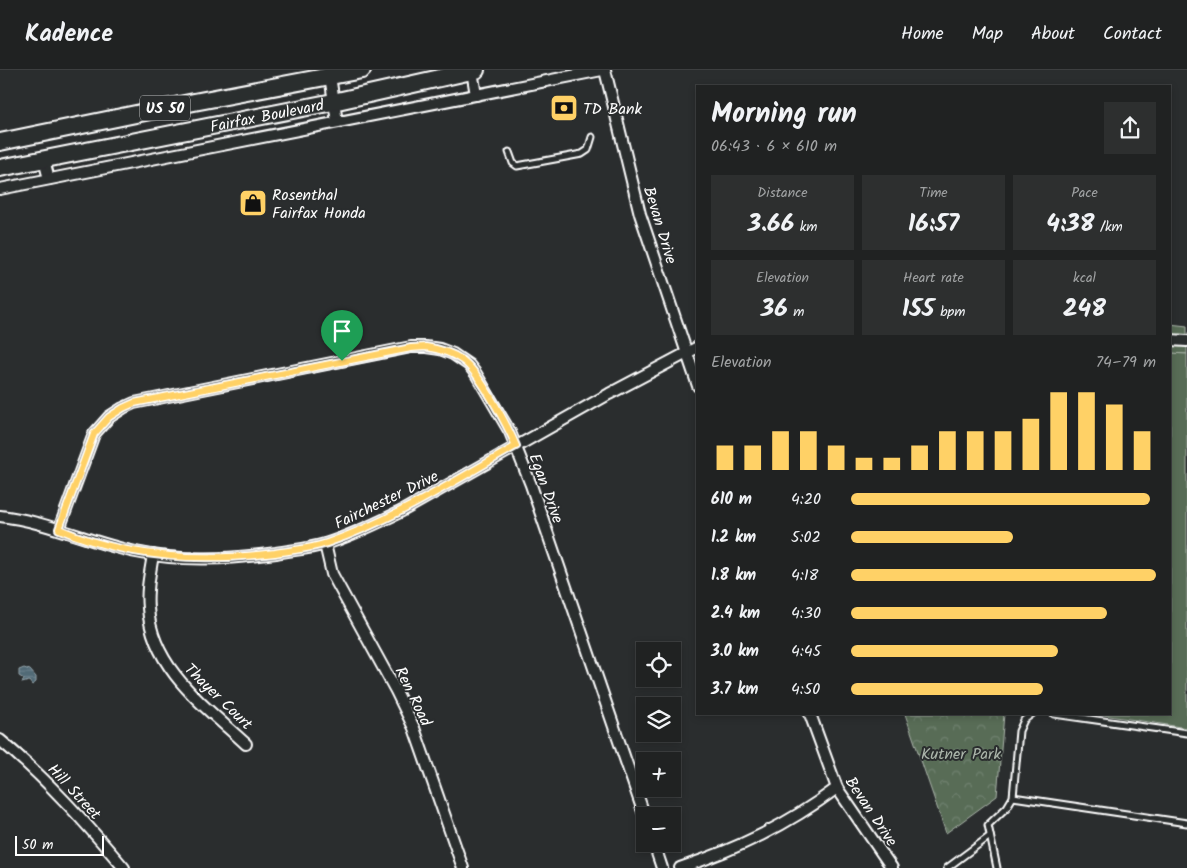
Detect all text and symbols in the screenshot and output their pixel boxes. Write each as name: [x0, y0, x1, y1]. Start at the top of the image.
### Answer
text: Kadence: [25, 15, 113, 54]
text: Home: [901, 20, 944, 49]
text: Map: [972, 20, 1003, 49]
text: About: [1031, 20, 1075, 49]
text: Contact: [1103, 20, 1162, 49]
text: Morning run: [711, 92, 857, 137]
street label: Fairfax Boulevard: [208, 93, 327, 140]
bank icon: TD Bank: [549, 93, 579, 123]
road number: US 50: [140, 96, 190, 120]
place label: TD Bank: [583, 97, 643, 122]
button: share: [1104, 102, 1156, 154]
text: 06:43 · 6 × 610 m: [711, 134, 837, 159]
text: Distance: [757, 182, 808, 204]
text: Time: [919, 182, 948, 204]
text: Pace: [1071, 182, 1098, 204]
place label: Rosenthal Fairfax Honda: [272, 183, 366, 226]
street label: Bevan Drive: [636, 184, 683, 267]
shop icon: Rosenthal Fairfax Honda: [238, 188, 268, 218]
text: 3.66: [747, 204, 794, 244]
text: 16:57: [908, 204, 959, 244]
text: 4:38: [1046, 204, 1094, 244]
text: km: [794, 216, 818, 238]
text: /km: [1094, 216, 1123, 238]
text: Elevation: [756, 267, 809, 289]
text: Heart rate: [903, 267, 964, 289]
text: kcal: [1073, 267, 1096, 289]
text: 36: [761, 289, 788, 329]
text: 155: [902, 289, 935, 329]
text: 248: [1063, 289, 1106, 329]
text: m: [788, 301, 805, 323]
text: bpm: [935, 301, 965, 323]
pin: [321, 310, 363, 361]
icon: arrive: [328, 317, 356, 345]
text: Elevation: [711, 350, 772, 375]
text: 74–79 m: [1096, 350, 1156, 375]
street label: Egan Drive: [521, 450, 570, 527]
street label: Fairchester Drive: [330, 464, 443, 536]
text: 610 m: [711, 487, 752, 512]
text: 4:20: [791, 487, 821, 512]
text: 1.2 km: [711, 525, 756, 550]
text: 5:02: [791, 525, 821, 550]
text: 1.8 km: [711, 563, 756, 588]
text: 4:18: [791, 563, 818, 588]
text: 2.4 km: [711, 601, 760, 626]
text: 4:30: [791, 601, 821, 626]
text: 3.0 km: [711, 639, 759, 664]
text: 4:45: [791, 639, 821, 664]
map controls: [636, 642, 681, 852]
button: locate: [636, 642, 681, 687]
street label: Thayer Court: [178, 658, 259, 737]
street label: Ren Road: [387, 663, 438, 732]
text: 3.7 km: [711, 677, 758, 702]
text: 4:50: [791, 677, 820, 702]
button: layers: [636, 697, 681, 742]
park label: Kutner Park: [921, 742, 1001, 767]
button: +: [636, 752, 681, 797]
street label: Hill Street: [41, 758, 107, 826]
street label: Bevan Drive: [838, 772, 903, 852]
button: −: [636, 807, 681, 852]
scale bar: [15, 833, 104, 856]
text: 50 m: [22, 834, 53, 856]

